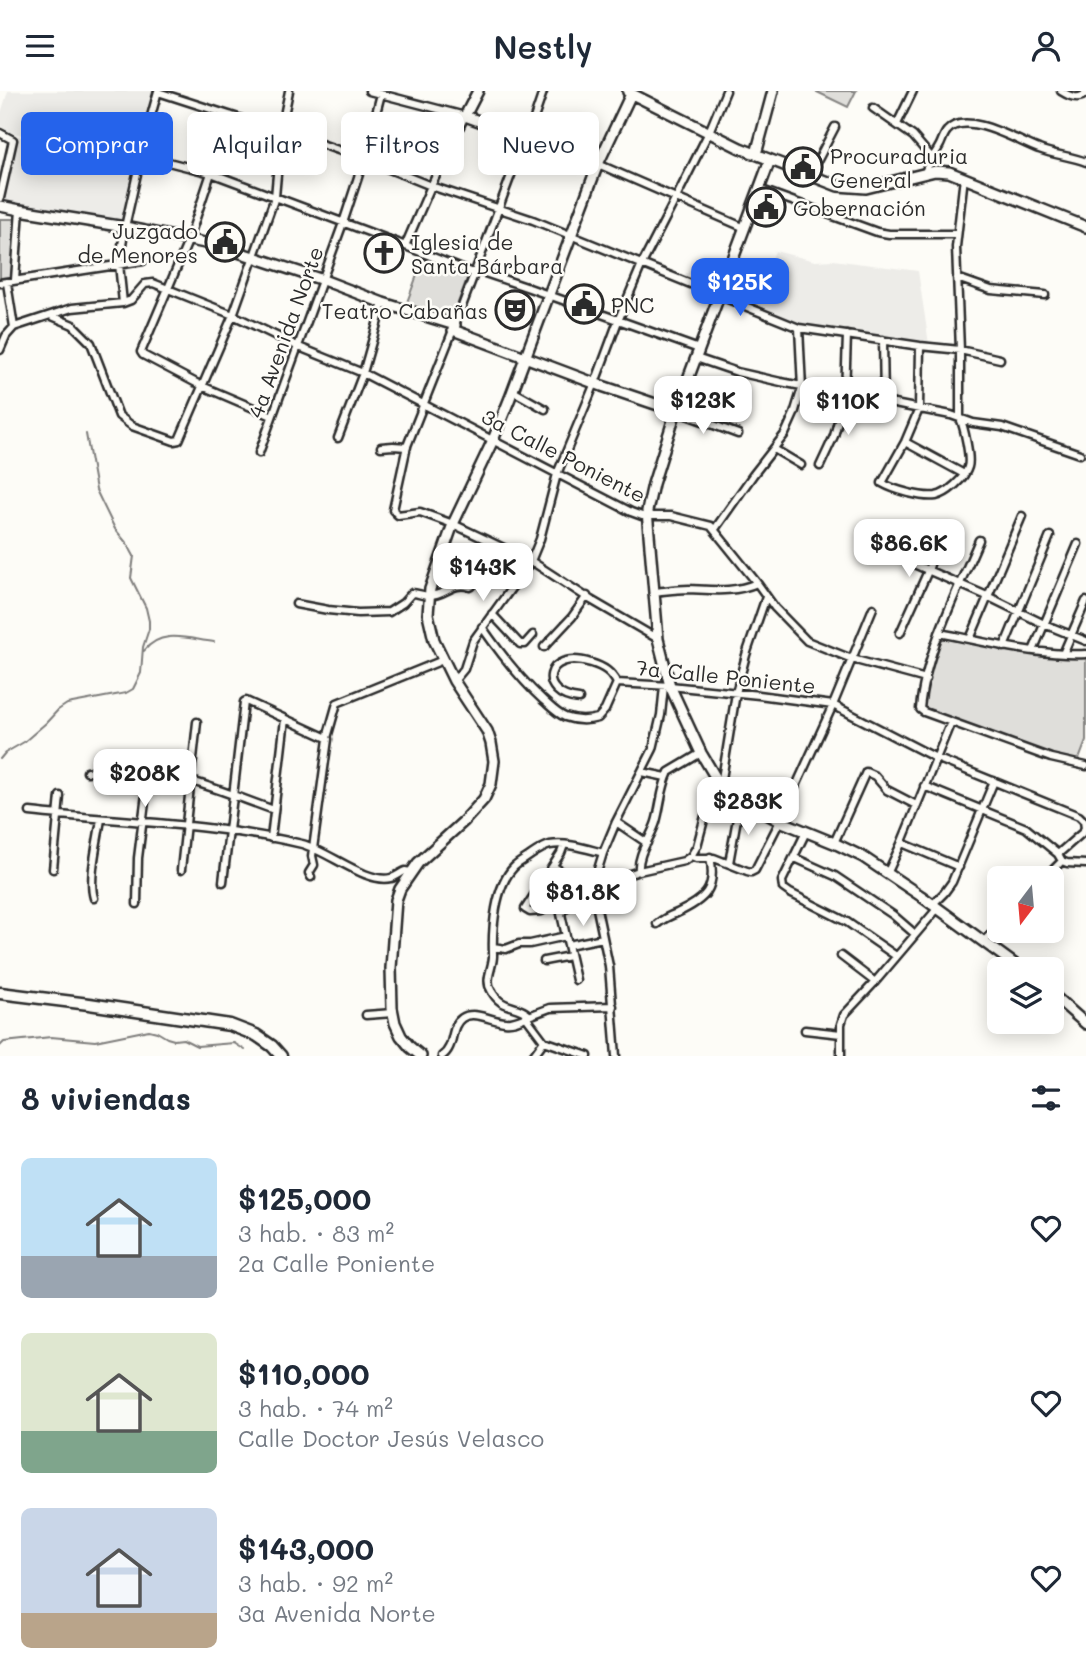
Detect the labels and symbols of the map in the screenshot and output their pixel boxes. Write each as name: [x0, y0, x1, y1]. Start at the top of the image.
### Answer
place label: Procuraduria General: [830, 142, 968, 193]
public building icon: Procuraduria General: [782, 146, 824, 188]
public building icon: Gobernación: [745, 186, 787, 228]
place label: Gobernación: [793, 194, 926, 221]
place label: Juzgado de Menores: [77, 217, 198, 268]
public building icon: Juzgado de Menores: [204, 221, 246, 263]
place label: Iglesia de Santa Bárbara: [411, 228, 563, 279]
church icon: Iglesia de Santa Bárbara: [363, 232, 405, 274]
street label: 4a Avenida Norte: [241, 243, 329, 421]
pin: $125K: [691, 259, 789, 318]
public building icon: PNC: [563, 283, 605, 325]
theatre icon: Teatro Cabañas: [494, 289, 536, 331]
place label: PNC: [611, 291, 654, 318]
place label: Teatro Cabañas: [322, 297, 488, 324]
pin: $123K: [654, 377, 752, 436]
pin: $110K: [799, 377, 897, 437]
street label: 3a Calle Poniente: [477, 402, 651, 508]
pin: $86.6K: [852, 519, 966, 579]
pin: $143K: [434, 543, 532, 603]
street label: 7a Calle Poniente: [635, 653, 817, 699]
pin: $208K: [96, 749, 194, 809]
pin: $283K: [699, 777, 797, 837]
north arrow: [987, 866, 1064, 943]
pin: $81.8K: [526, 869, 640, 928]

